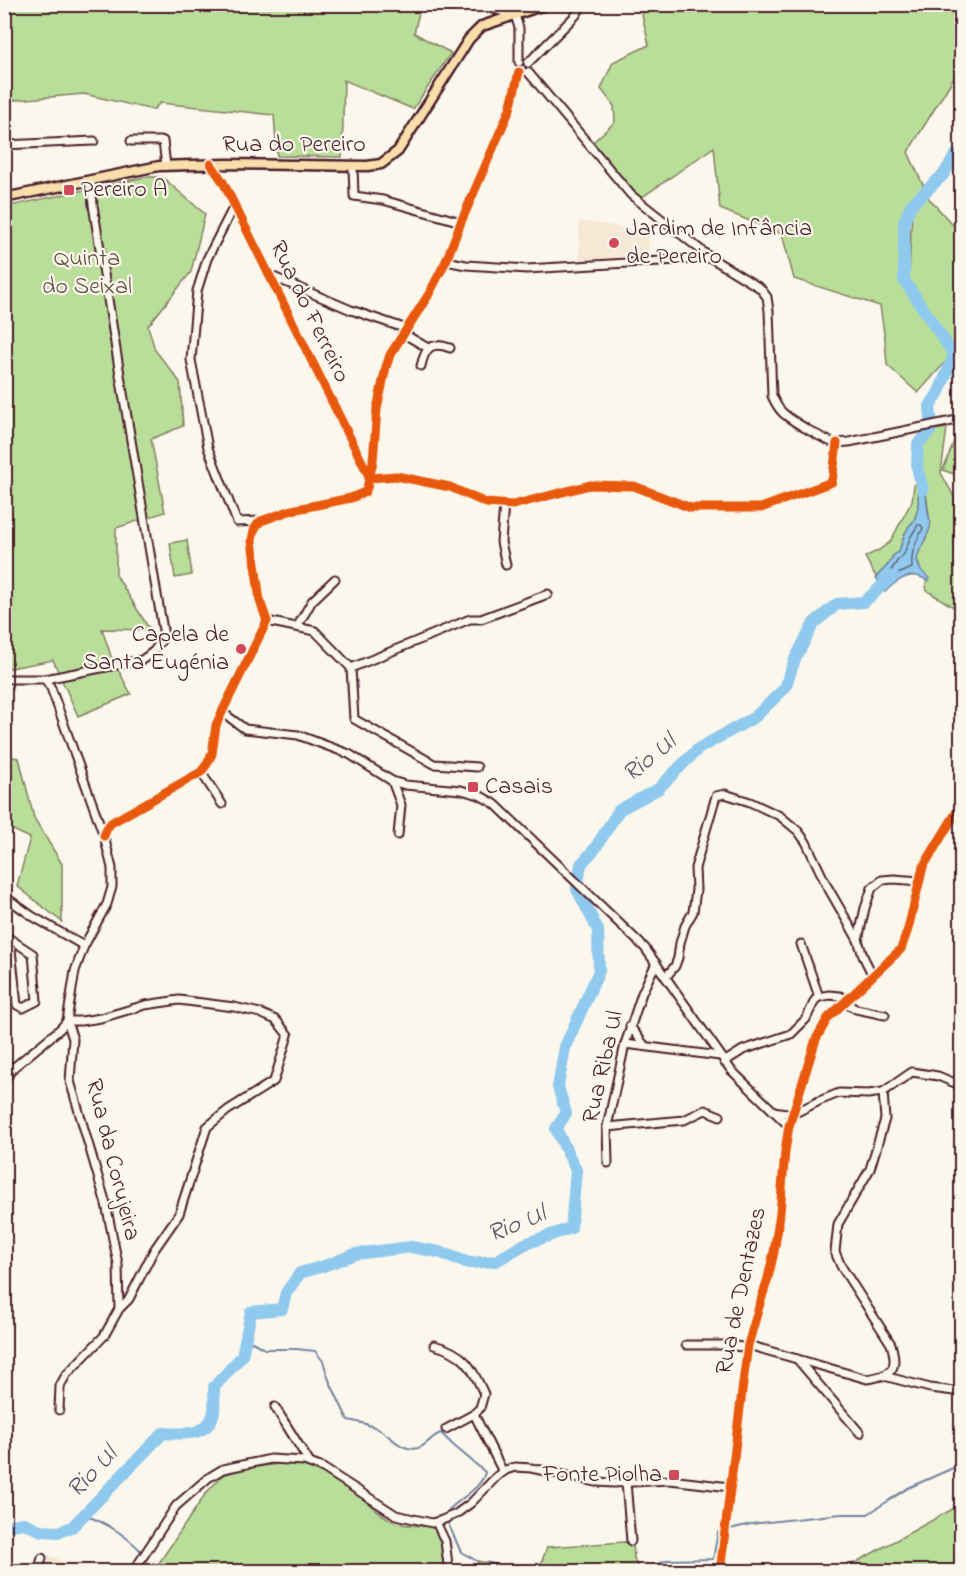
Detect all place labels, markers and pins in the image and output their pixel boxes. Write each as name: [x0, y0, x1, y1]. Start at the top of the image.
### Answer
place label: Pereiro A: [81, 173, 167, 208]
marker: Pereiro A: [62, 183, 76, 197]
place label: Jardim de Infância de Pereiro: [626, 212, 812, 275]
marker: Jardim de Infância de Pereiro: [607, 236, 621, 250]
place label: Capela de Santa Eugénia: [83, 618, 229, 681]
marker: Capela de Santa Eugénia: [234, 642, 248, 656]
place label: Casais: [485, 770, 553, 805]
marker: Casais: [466, 780, 480, 794]
place label: Fonte Piolha: [542, 1458, 662, 1493]
marker: Fonte Piolha: [667, 1468, 681, 1482]

